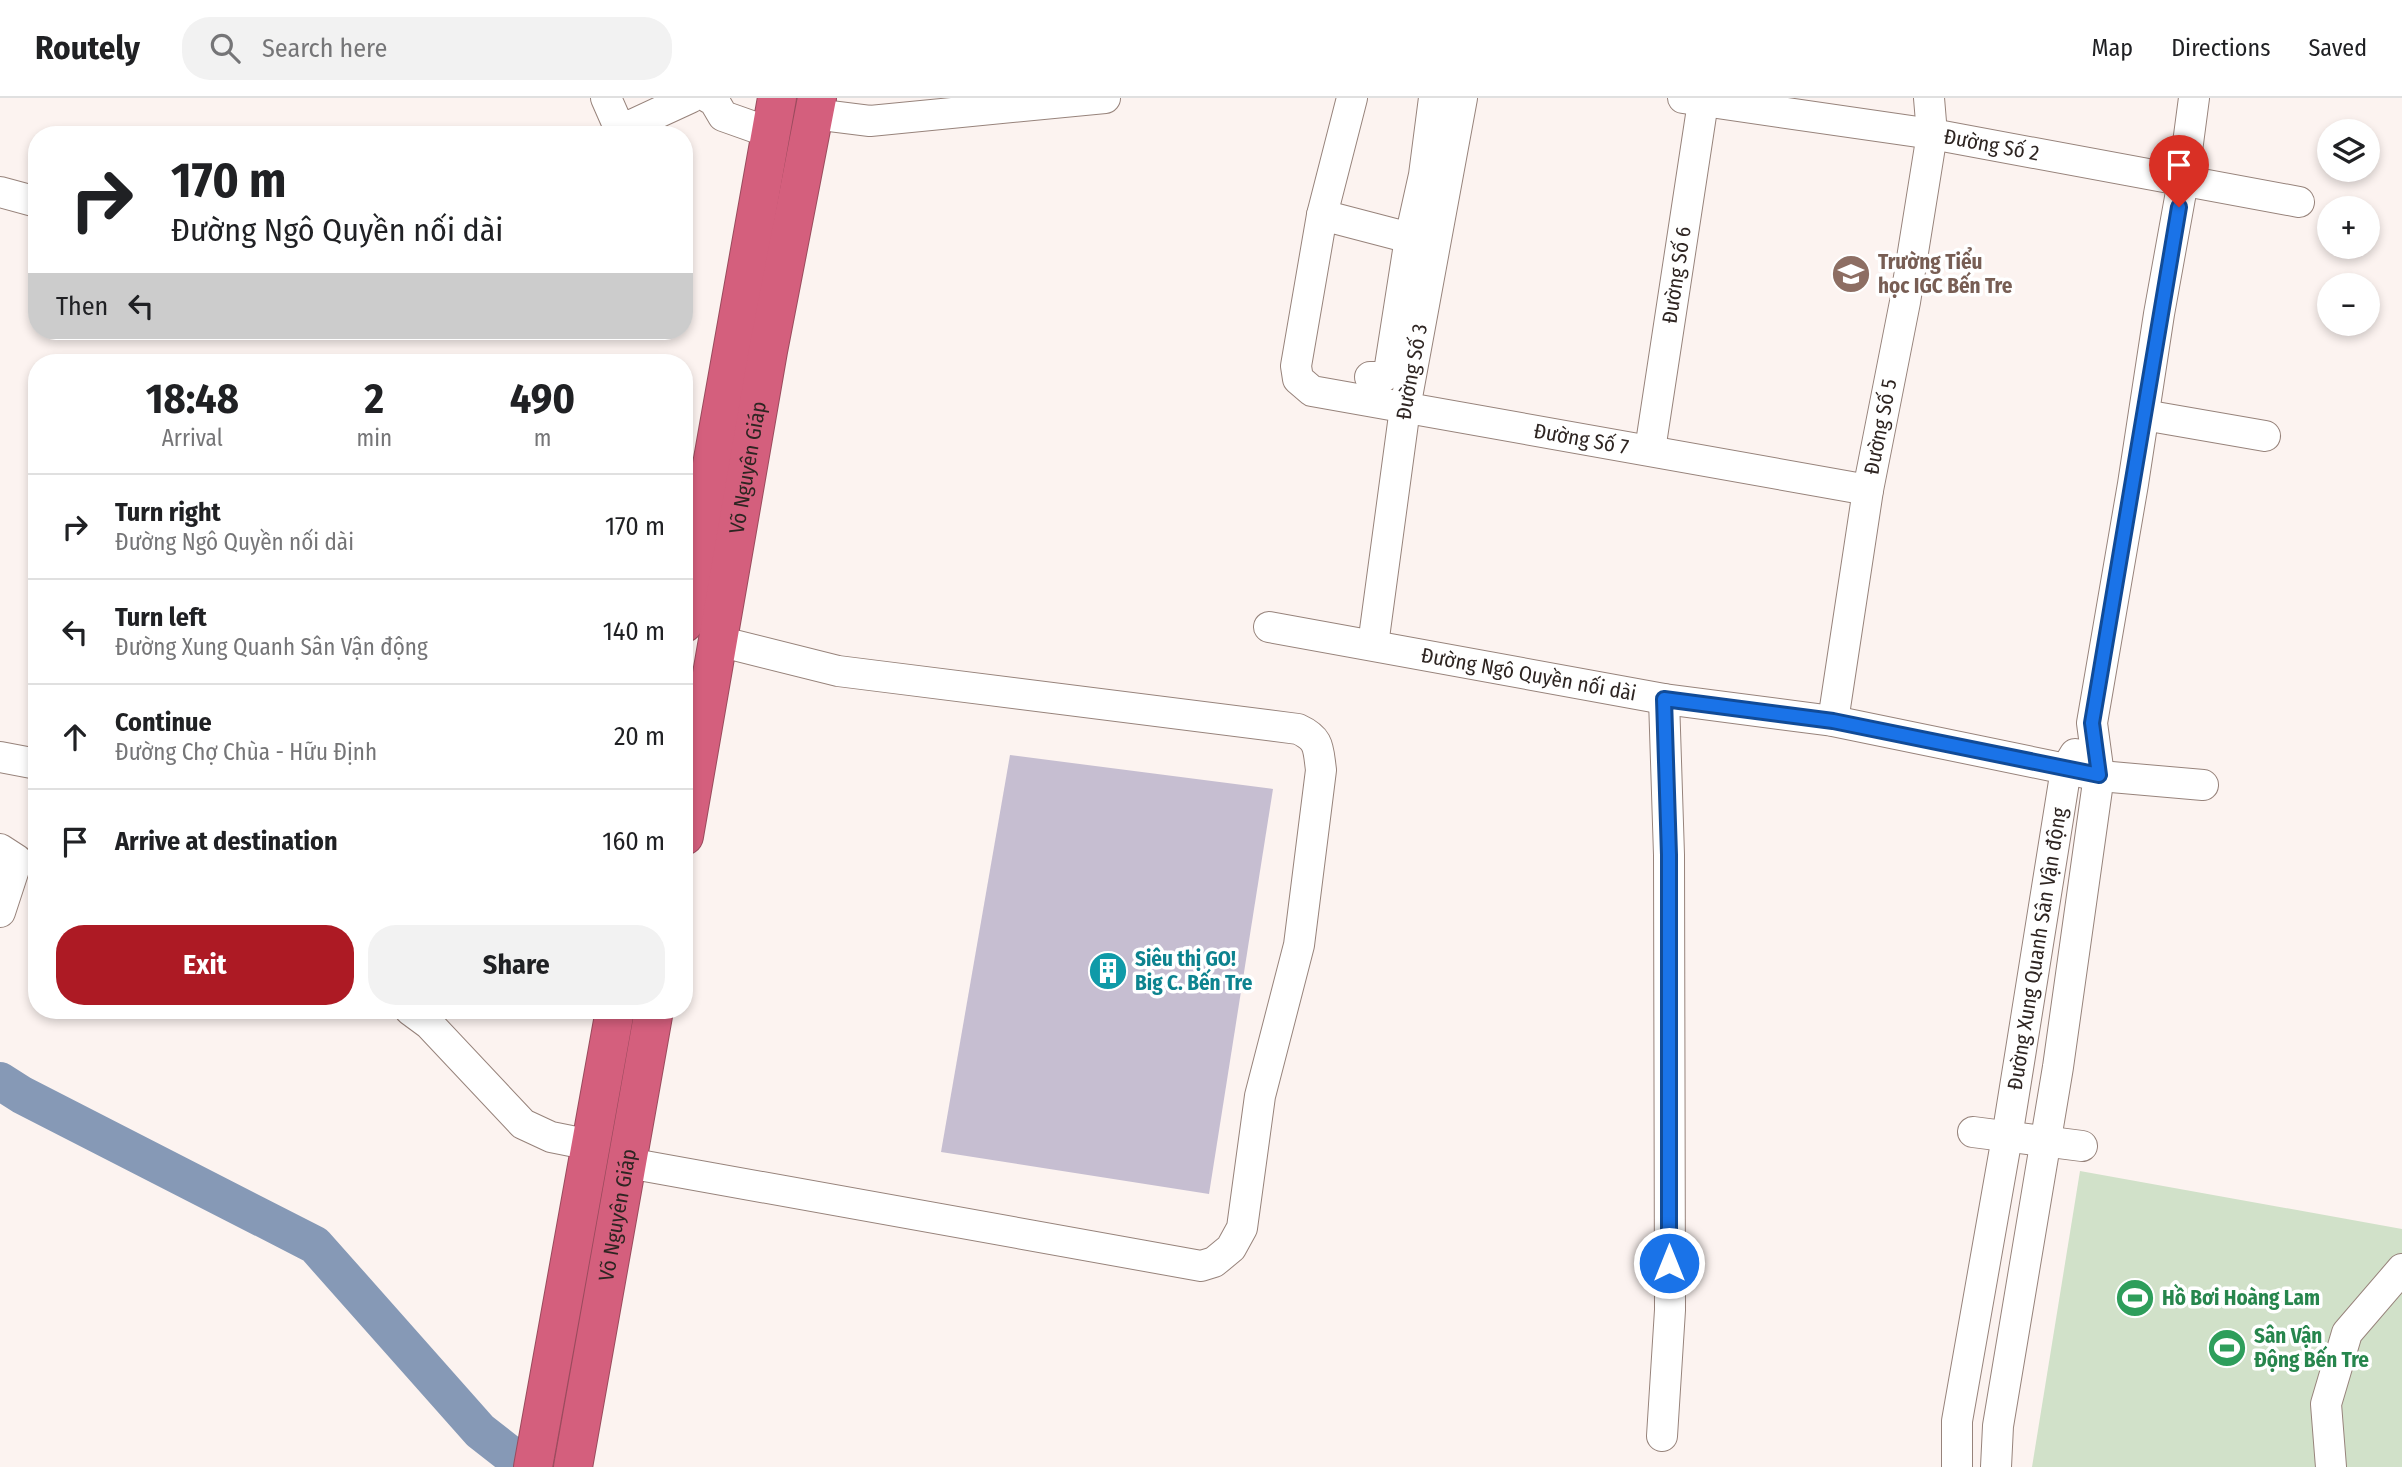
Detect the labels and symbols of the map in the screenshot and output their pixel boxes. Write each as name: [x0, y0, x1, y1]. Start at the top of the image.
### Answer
street label: Đường Số 2: [1942, 123, 2041, 167]
pin: [2149, 135, 2209, 207]
street label: Đường Số 6: [1656, 225, 1697, 325]
place label: Trường Tiểu học IGC Bến Tre: [1878, 247, 2013, 299]
school or university icon: Trường Tiểu học IGC Bến Tre: [1830, 253, 1872, 295]
street label: Đường Số 3: [1391, 322, 1433, 421]
street label: Đường Số 5: [1858, 377, 1903, 477]
street label: Võ Nguyên Giáp: [724, 399, 772, 536]
street label: Đường Số 7: [1532, 418, 1631, 460]
street label: Đường Ngô Quyền nối dài: [1419, 642, 1638, 707]
street label: Đường Xung Quanh Sân Vận động: [2002, 806, 2073, 1092]
place label: Siêu thị GO! Big C. Bến Tre: [1135, 946, 1253, 996]
building icon: Siêu thị GO! Big C. Bến Tre: [1087, 950, 1129, 992]
street label: Võ Nguyên Giáp: [593, 1147, 642, 1283]
position arrow: [1632, 1226, 1706, 1300]
sports icon: Hồ Bơi Hoàng Lam: [2114, 1277, 2156, 1319]
place label: Hồ Bơi Hoàng Lam: [2162, 1283, 2320, 1311]
place label: Sân Vận Động Bến Tre: [2254, 1323, 2369, 1373]
sports icon: Sân Vận Động Bến Tre: [2206, 1327, 2248, 1369]

